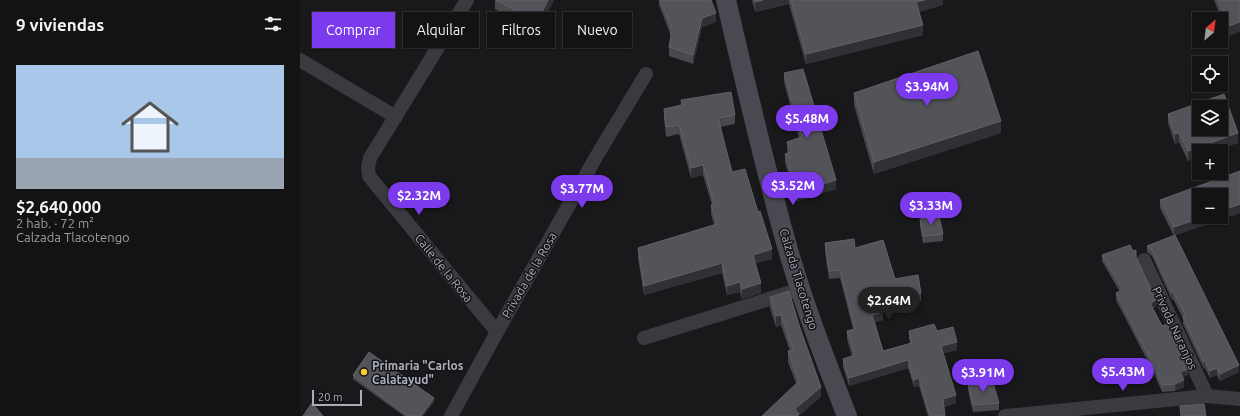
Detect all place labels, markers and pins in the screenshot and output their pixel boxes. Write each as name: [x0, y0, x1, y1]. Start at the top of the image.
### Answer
pin: $3.94M: [894, 73, 960, 107]
pin: $5.48M: [774, 105, 840, 139]
pin: $3.52M: [760, 172, 826, 206]
pin: $3.77M: [549, 175, 615, 209]
pin: $2.32M: [386, 182, 452, 216]
pin: $3.33M: [898, 192, 964, 226]
pin: $2.64M: [856, 287, 922, 321]
pin: $5.43M: [1090, 358, 1156, 392]
place label: Primaria "Carlos Calatayud": [372, 359, 464, 386]
pin: $3.91M: [950, 359, 1016, 393]
marker: Primaria "Carlos Calatayud": [359, 367, 369, 377]

